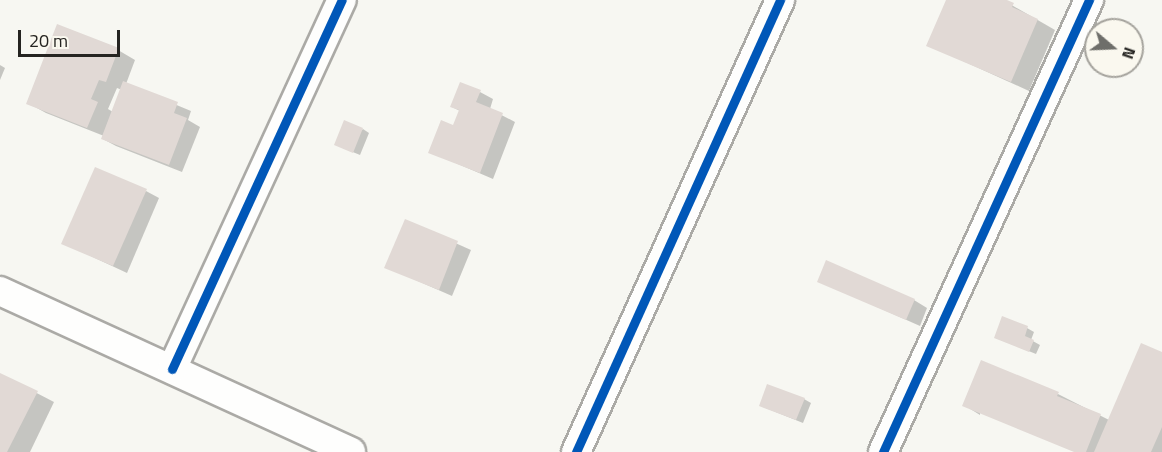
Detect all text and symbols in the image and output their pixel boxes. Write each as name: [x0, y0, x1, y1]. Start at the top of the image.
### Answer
scale bar: [21, 18, 123, 56]
north arrow: [1084, 18, 1144, 78]
text: 20 m: [29, 27, 68, 54]
text: N: [1116, 44, 1142, 62]

